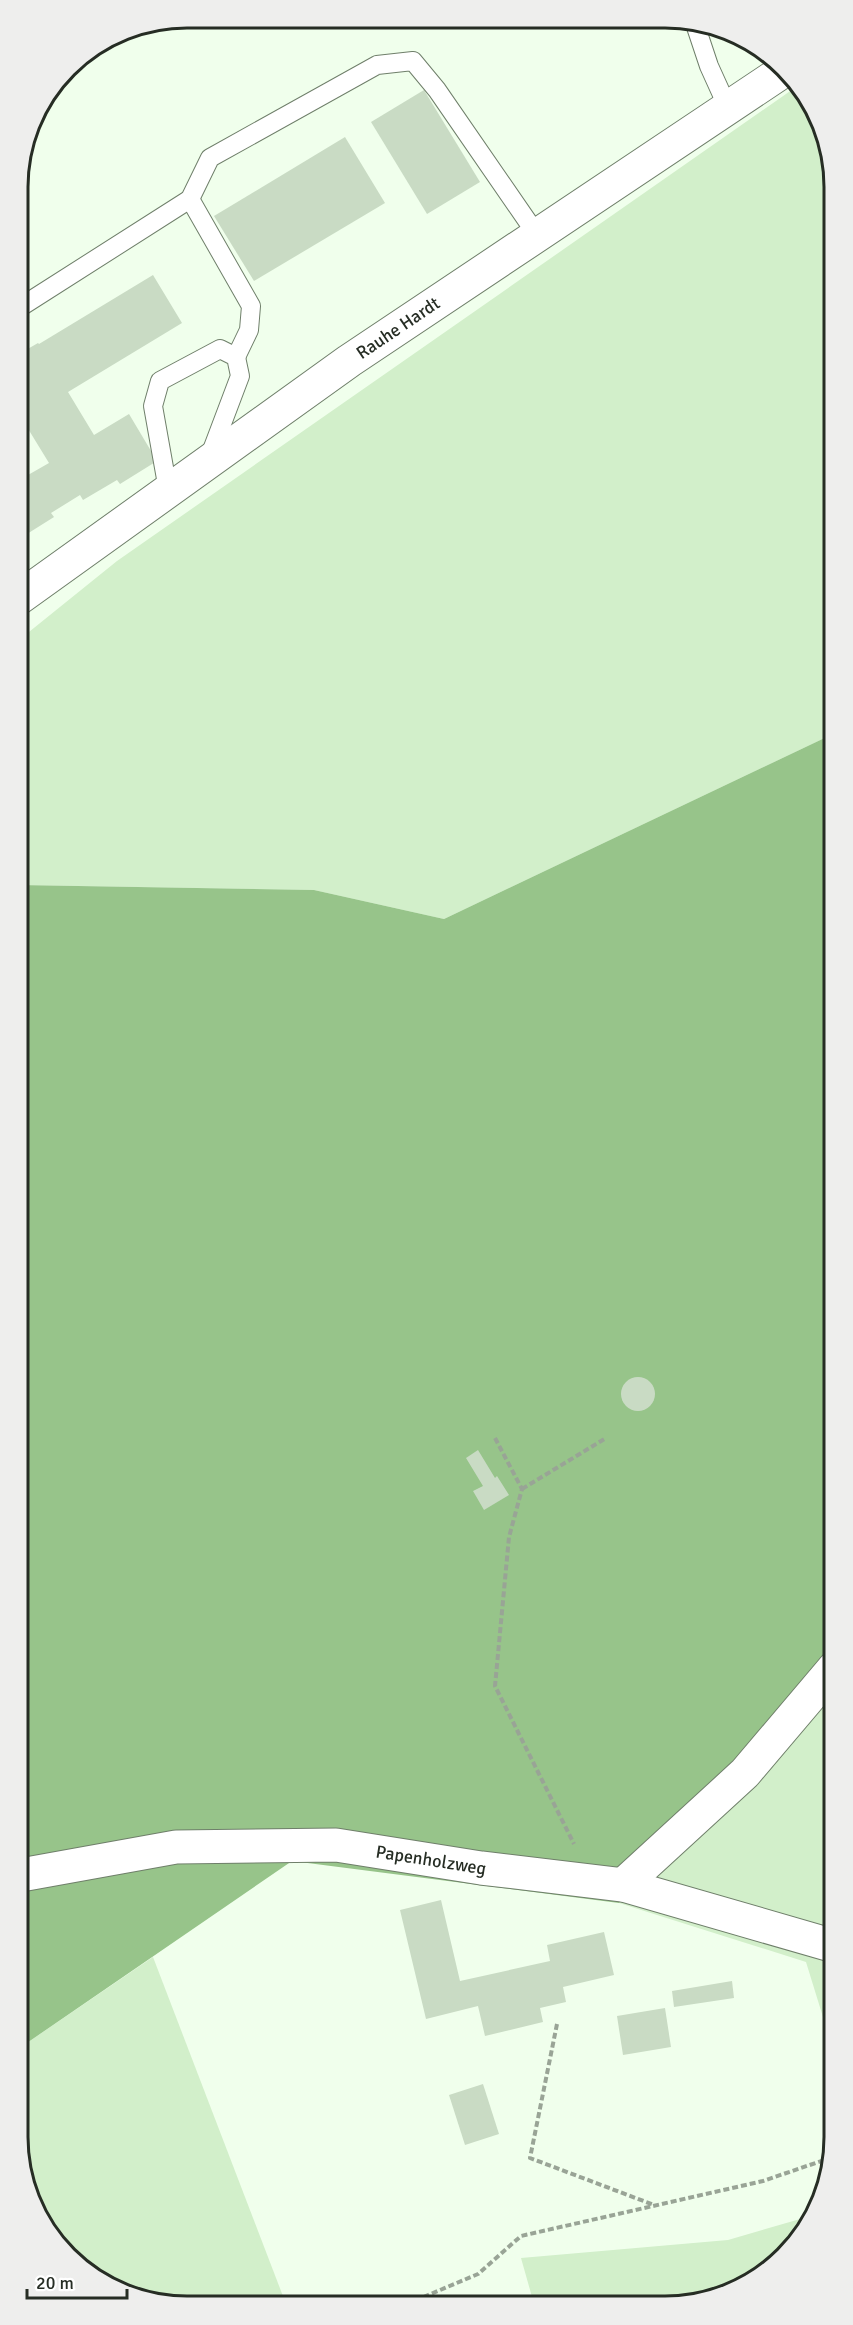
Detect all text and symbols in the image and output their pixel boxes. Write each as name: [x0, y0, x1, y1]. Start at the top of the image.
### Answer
street label: Rauhe Hardt: [352, 292, 444, 364]
street label: Papenholzweg: [374, 1840, 488, 1880]
scale bar: [27, 2262, 128, 2300]
text: 20 m: [36, 2272, 74, 2294]

